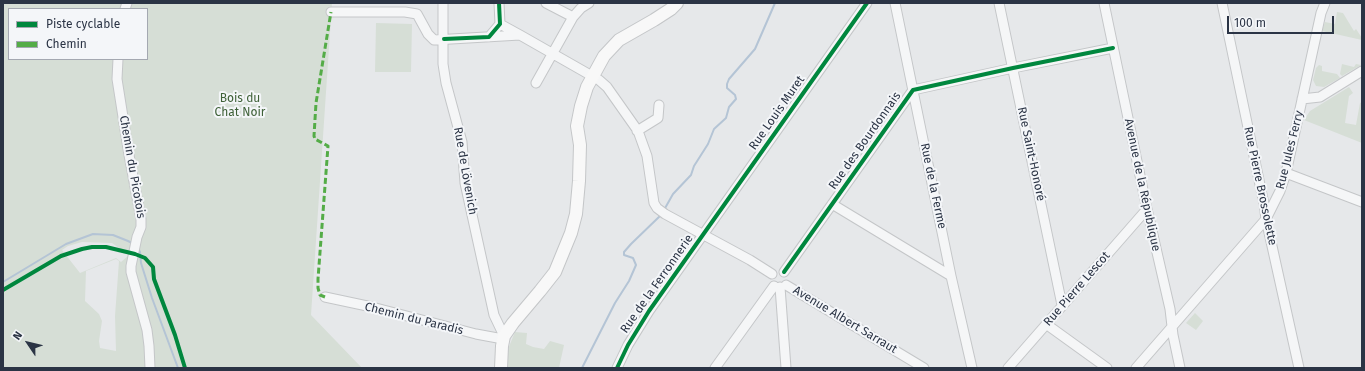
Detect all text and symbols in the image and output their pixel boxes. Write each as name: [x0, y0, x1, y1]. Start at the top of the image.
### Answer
legend: [8, 8, 148, 60]
scale bar: [1229, 8, 1336, 34]
text: 100 m: [1234, 16, 1266, 30]
text: Piste cyclable: [46, 17, 120, 31]
text: Chemin: [46, 37, 87, 51]
street label: Rue Louis Muret: [746, 73, 808, 153]
street label: Rue des Bourdonnais: [826, 89, 904, 193]
park label: Bois du Chat Noir: [215, 92, 265, 120]
street label: Rue Saint-Honoré: [1014, 105, 1048, 203]
street label: Rue Jules Ferry: [1273, 109, 1307, 191]
street label: Chemin du Picotois: [116, 114, 148, 220]
street label: Avenue de la République: [1121, 117, 1163, 253]
street label: Rue Pierre Brossolette: [1240, 125, 1280, 247]
street label: Rue de Lövenich: [450, 126, 480, 216]
street label: Rue de la Ferme: [917, 142, 949, 230]
street label: Rue de la Ferronnerie: [618, 232, 696, 336]
street label: Rue Pierre Lescot: [1041, 249, 1113, 329]
street label: Avenue Albert Sarraut: [790, 283, 900, 357]
street label: Chemin du Paradis: [363, 300, 465, 338]
north arrow: [8, 323, 48, 363]
text: N: [10, 329, 25, 343]

